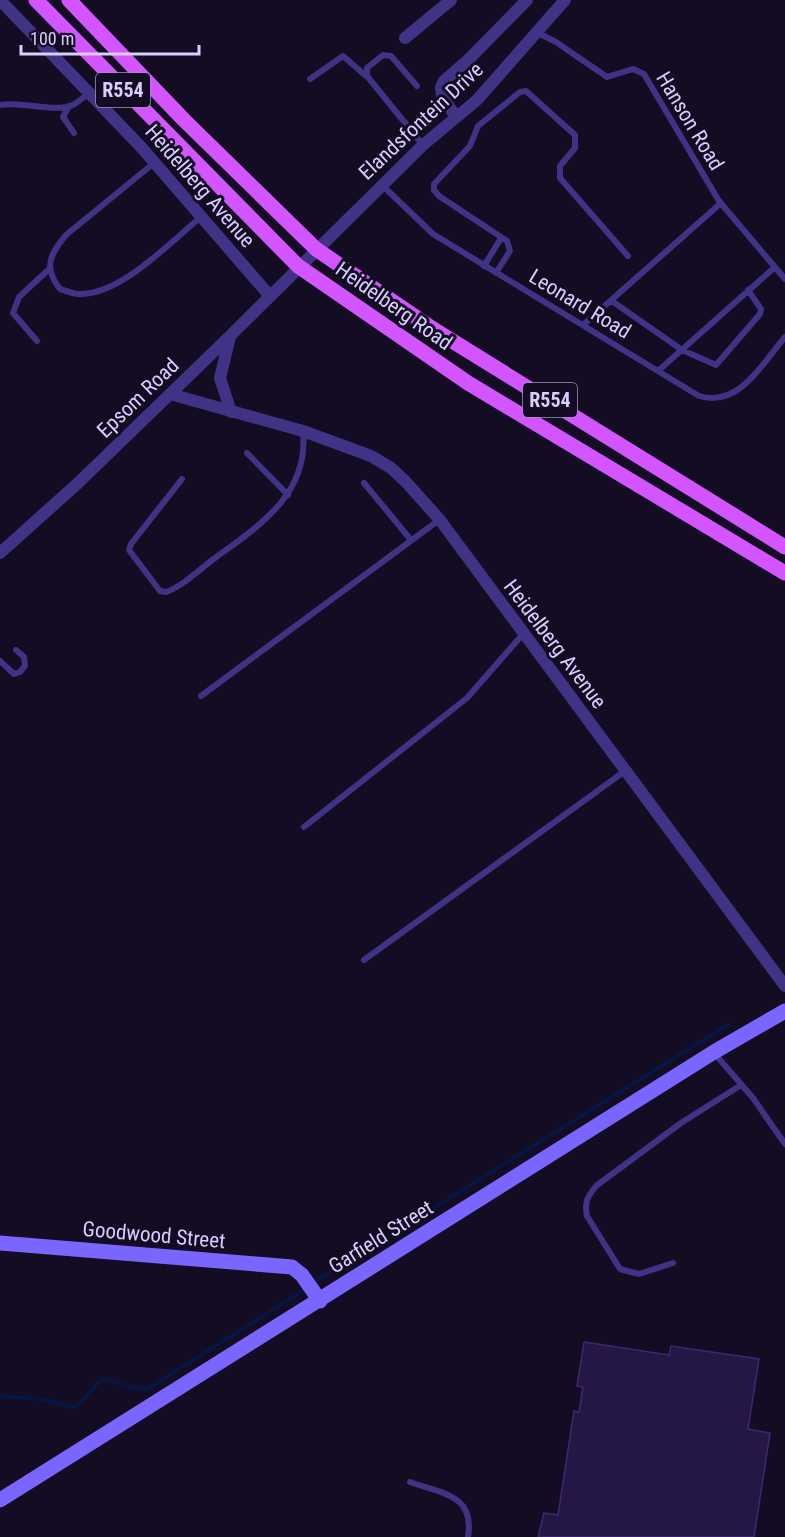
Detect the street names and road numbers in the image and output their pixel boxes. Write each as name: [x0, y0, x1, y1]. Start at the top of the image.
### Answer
street label: Elandsfontein Drive: [354, 57, 488, 185]
street label: Hanson Road: [651, 67, 729, 175]
road number: R554: [96, 73, 150, 107]
street label: Heidelberg Avenue: [140, 120, 260, 252]
street label: Heidelberg Road: [331, 257, 457, 355]
street label: Leonard Road: [525, 264, 635, 344]
street label: Epsom Road: [92, 353, 184, 443]
road number: R554: [523, 383, 577, 417]
street label: Heidelberg Avenue: [499, 575, 611, 713]
street label: Garfield Street: [324, 1195, 438, 1279]
street label: Goodwood Street: [82, 1217, 226, 1253]

